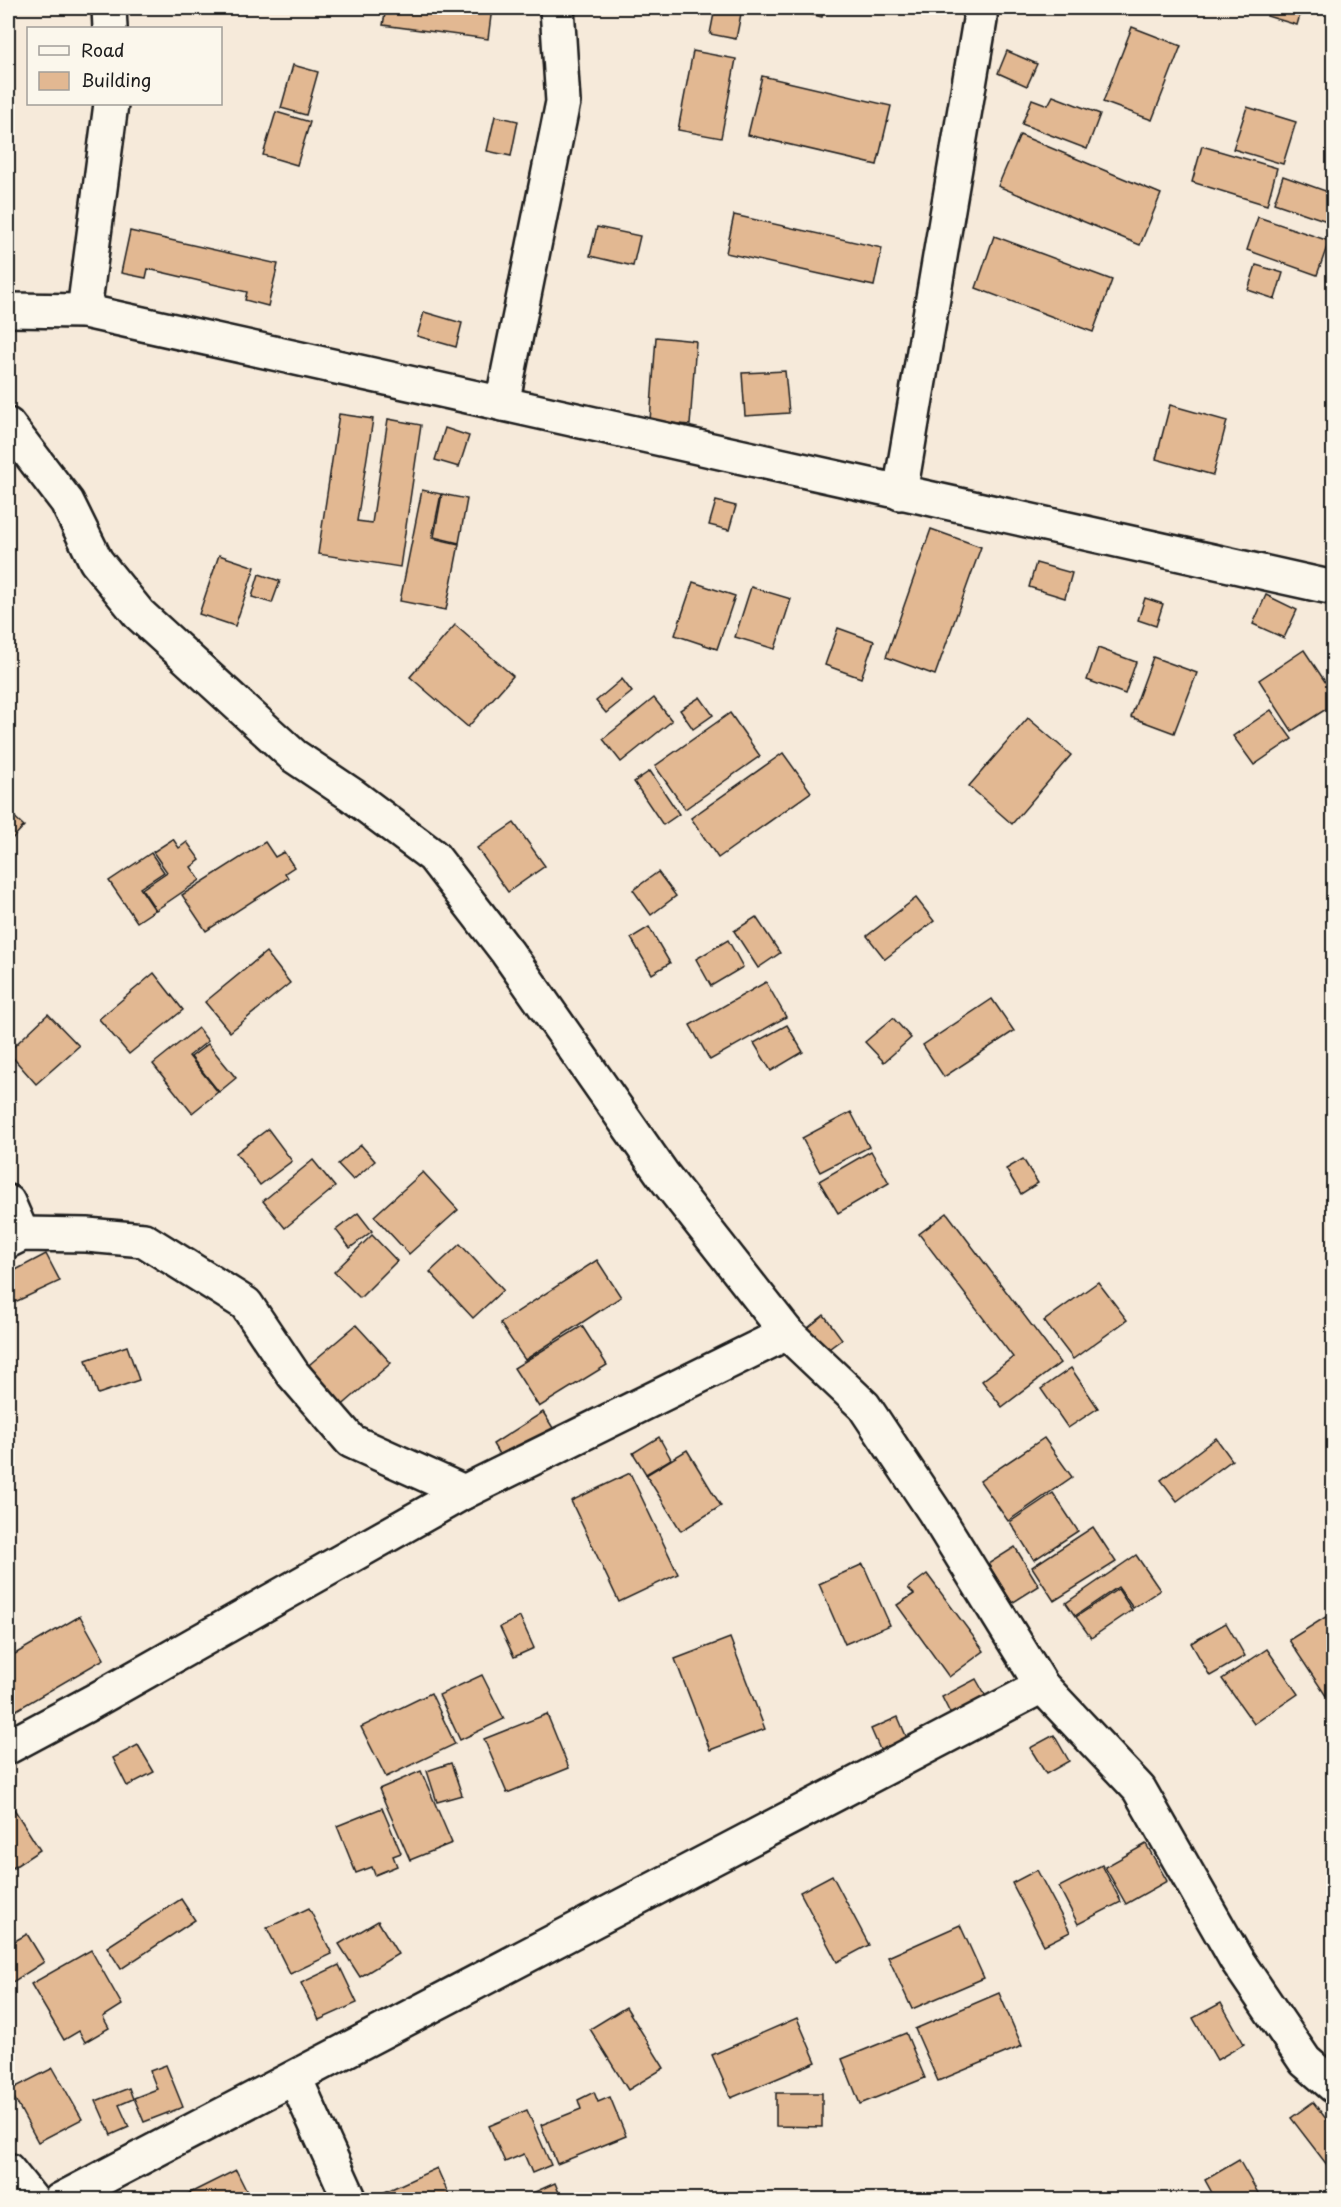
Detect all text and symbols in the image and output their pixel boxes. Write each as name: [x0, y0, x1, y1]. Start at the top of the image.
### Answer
legend: [27, 27, 222, 105]
text: Road: [81, 36, 125, 63]
text: Building: [81, 66, 151, 93]

